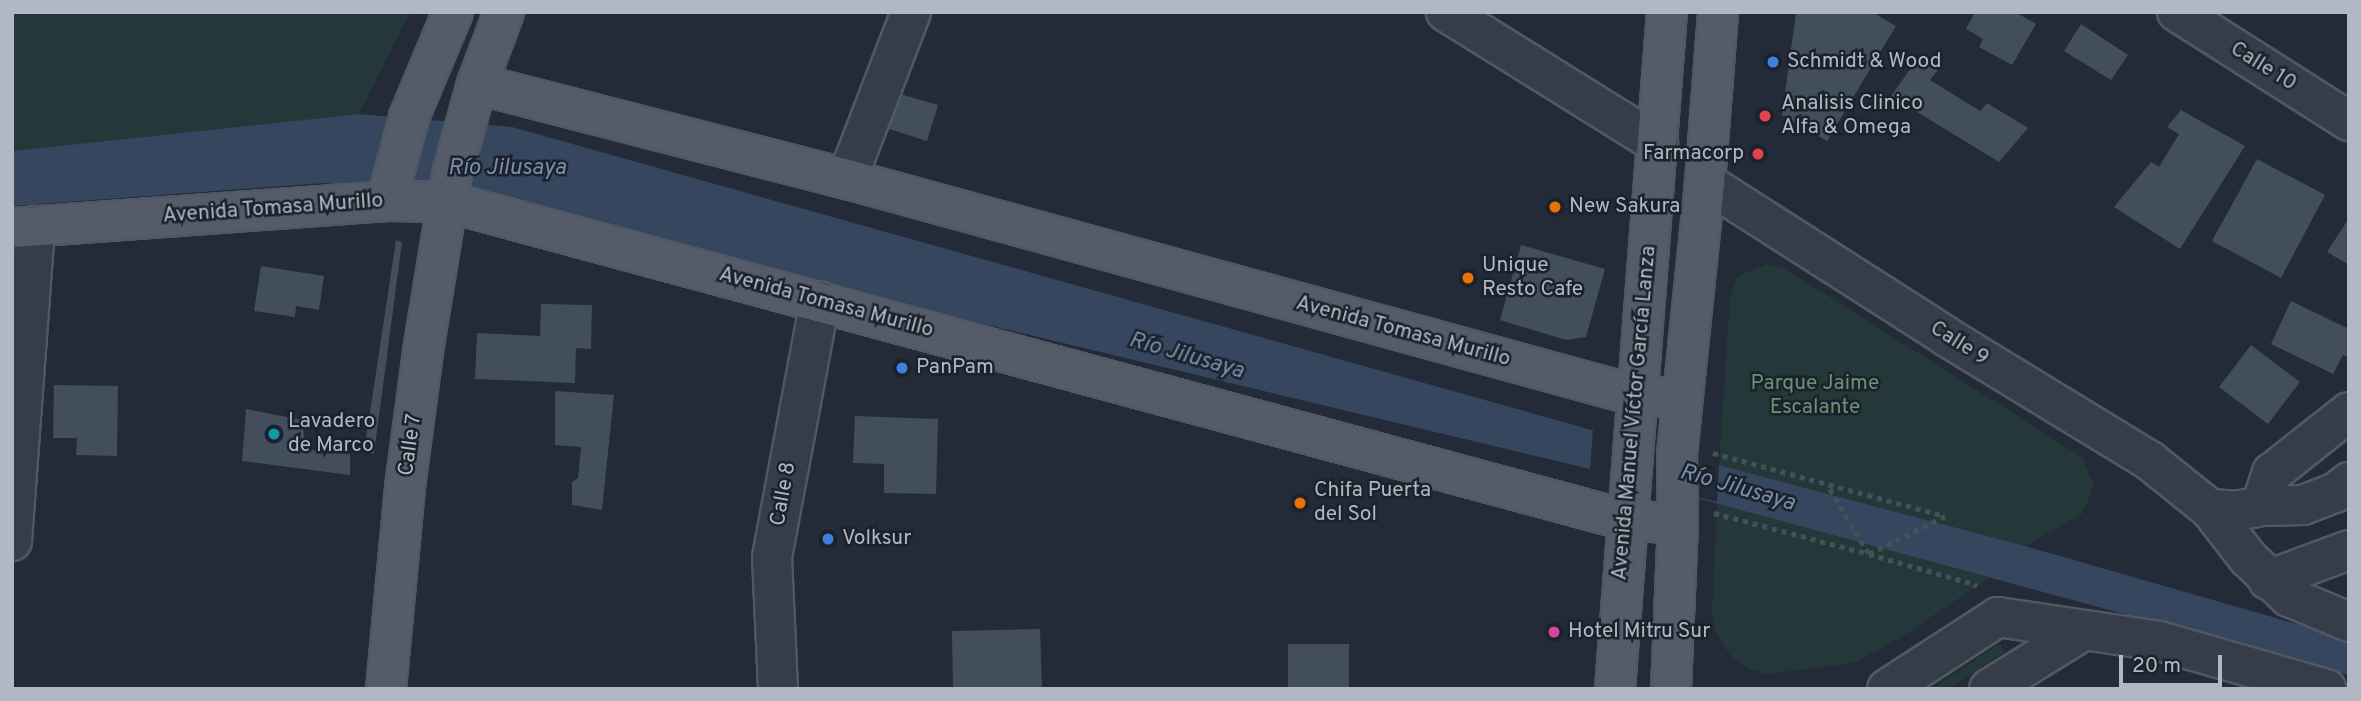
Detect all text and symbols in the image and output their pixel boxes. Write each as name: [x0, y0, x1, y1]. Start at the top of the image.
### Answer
street label: Calle 10: [2225, 37, 2301, 97]
place label: Schmidt & Wood: [1787, 49, 1942, 75]
marker: Schmidt & Wood: [1765, 54, 1781, 70]
place label: Analisis Clinico Alfa & Omega: [1781, 91, 1923, 141]
marker: Analisis Clinico Alfa & Omega: [1755, 106, 1775, 126]
place label: Farmacorp: [1643, 141, 1744, 167]
marker: Farmacorp: [1750, 146, 1766, 162]
water label: Río Jilusaya: [448, 155, 566, 183]
street label: Avenida Tomasa Murillo: [161, 189, 385, 229]
place label: New Sakura: [1569, 194, 1680, 220]
marker: New Sakura: [1547, 199, 1563, 215]
street label: Avenida Manuel Víctor García Lanza: [1608, 244, 1662, 582]
place label: Unique Resto Cafe: [1482, 253, 1583, 303]
street label: Avenida Tomasa Murillo: [716, 262, 936, 344]
marker: Unique Resto Cafe: [1460, 270, 1476, 286]
street label: Avenida Tomasa Murillo: [1293, 291, 1513, 373]
street label: Calle 9: [1925, 316, 1993, 372]
water label: Río Jilusaya: [1125, 327, 1247, 387]
place label: PanPam: [916, 355, 994, 381]
marker: PanPam: [894, 360, 910, 376]
park label: Parque Jaime Escalante: [1751, 371, 1879, 421]
place label: Lavadero de Marco: [288, 409, 375, 459]
street label: Calle 7: [394, 412, 428, 478]
marker: Lavadero de Marco: [266, 426, 282, 442]
water label: Río Jilusaya: [1676, 459, 1798, 519]
street label: Calle 8: [766, 460, 802, 528]
place label: Chifa Puerta del Sol: [1314, 478, 1431, 528]
marker: Chifa Puerta del Sol: [1292, 495, 1308, 511]
place label: Volksur: [842, 526, 911, 552]
marker: Volksur: [820, 531, 836, 547]
place label: Hotel Mitru Sur: [1568, 619, 1710, 645]
marker: Hotel Mitru Sur: [1546, 624, 1562, 640]
scale bar: [2123, 642, 2226, 686]
text: 20 m: [2132, 653, 2181, 680]

